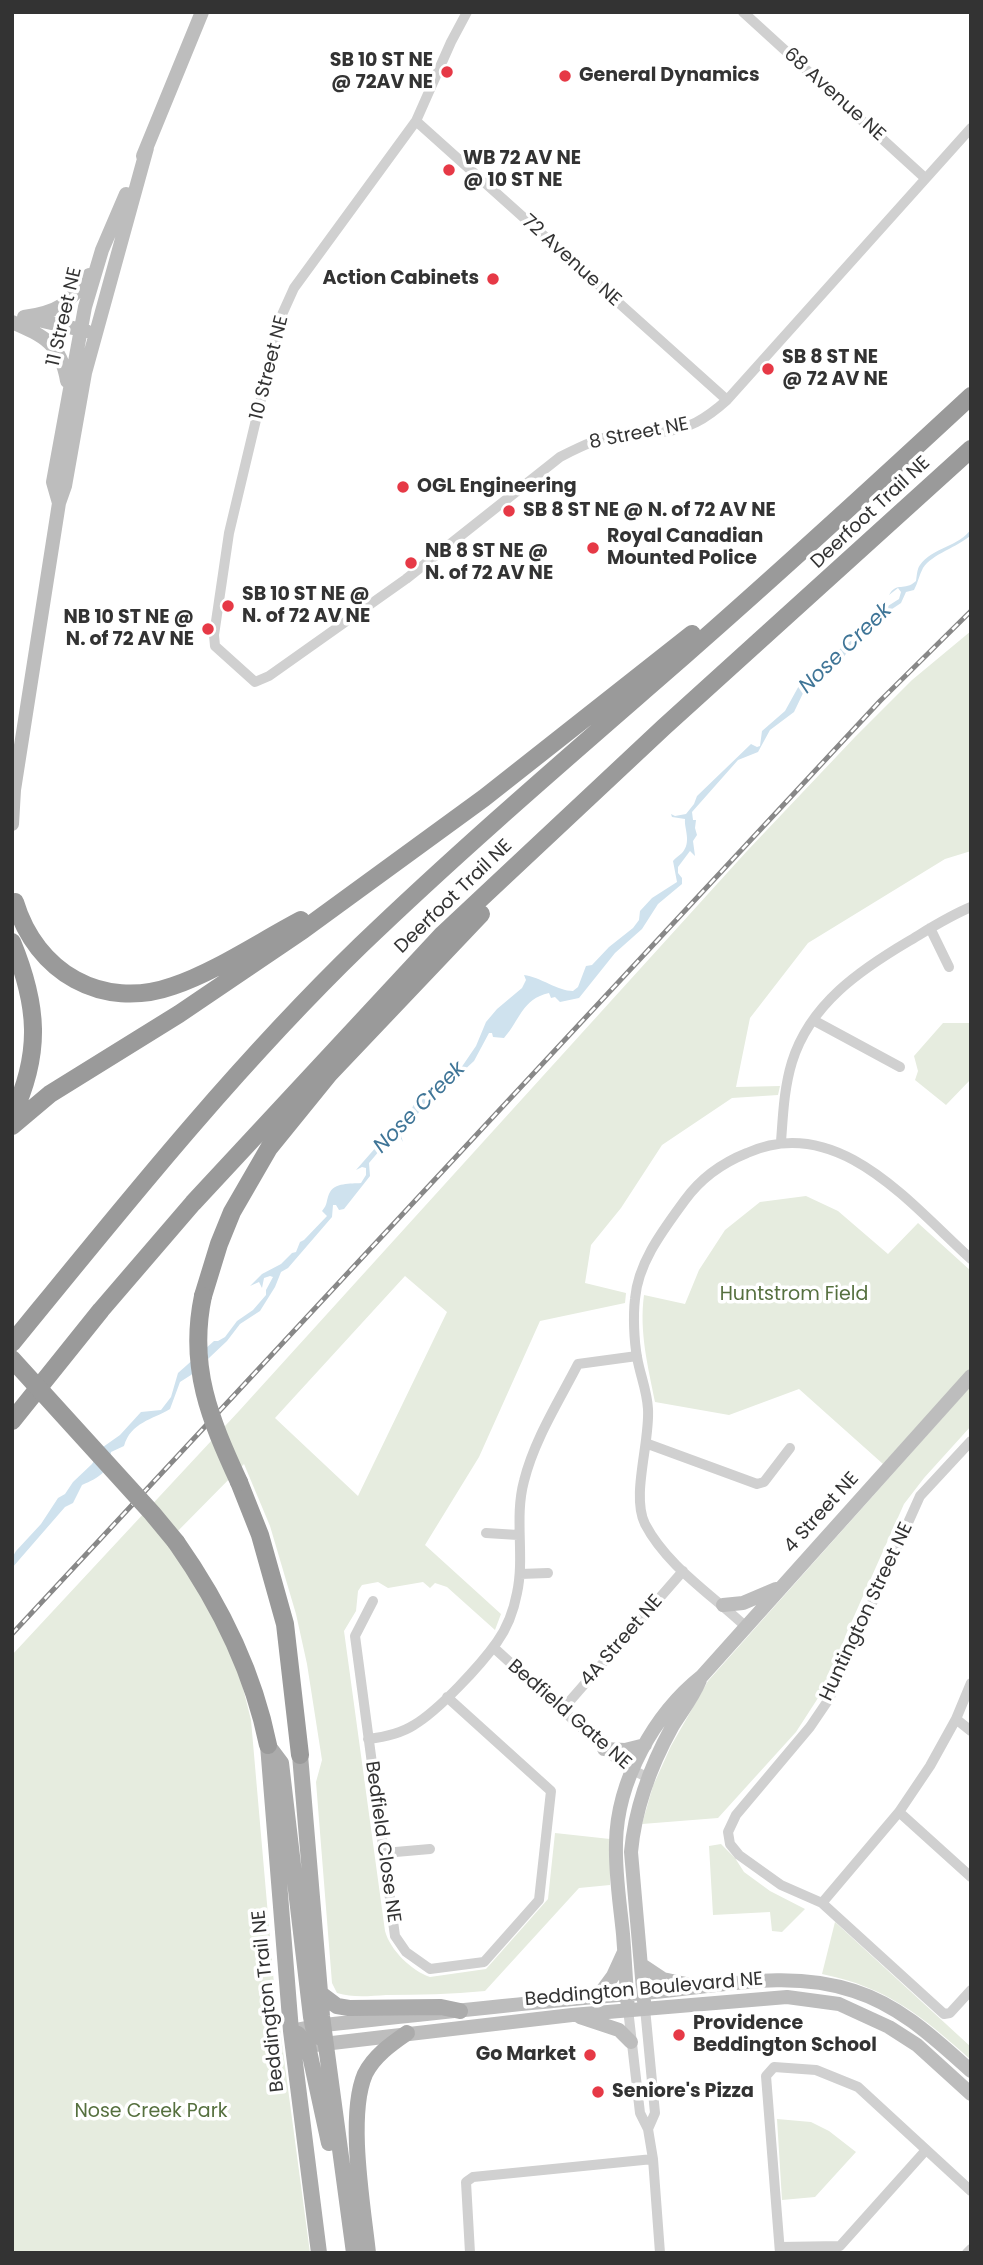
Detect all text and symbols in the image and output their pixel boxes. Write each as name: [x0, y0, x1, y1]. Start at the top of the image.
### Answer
street label: 68 Avenue NE: [779, 43, 889, 147]
place label: SB 10 ST NE @ 72AV NE: [330, 50, 433, 94]
marker: SB 10 ST NE @ 72AV NE: [439, 64, 455, 80]
place label: General Dynamics: [579, 65, 760, 87]
marker: General Dynamics: [557, 68, 573, 84]
place label: WB 72 AV NE @ 10 ST NE: [463, 148, 581, 192]
marker: WB 72 AV NE @ 10 ST NE: [441, 162, 457, 178]
street label: 72 Avenue NE: [517, 210, 625, 312]
street label: 11 Street NE: [43, 265, 87, 369]
place label: Action Cabinets: [323, 268, 479, 290]
marker: Action Cabinets: [485, 271, 501, 287]
street label: 10 Street NE: [246, 313, 294, 423]
place label: SB 8 ST NE @ 72 AV NE: [782, 347, 888, 391]
marker: SB 8 ST NE @ 72 AV NE: [760, 361, 776, 377]
street label: 8 Street NE: [587, 413, 691, 455]
street label: Deerfoot Trail NE: [807, 452, 935, 574]
place label: OGL Engineering: [417, 476, 577, 498]
marker: OGL Engineering: [395, 479, 411, 495]
place label: SB 8 ST NE @ N. of 72 AV NE: [523, 500, 776, 522]
marker: SB 8 ST NE @ N. of 72 AV NE: [501, 503, 517, 519]
place label: Royal Canadian Mounted Police: [607, 526, 763, 570]
marker: Royal Canadian Mounted Police: [585, 540, 601, 556]
place label: NB 8 ST NE @ N. of 72 AV NE: [425, 541, 553, 585]
marker: NB 8 ST NE @ N. of 72 AV NE: [403, 555, 419, 571]
place label: SB 10 ST NE @ N. of 72 AV NE: [242, 584, 370, 628]
marker: SB 10 ST NE @ N. of 72 AV NE: [220, 598, 236, 614]
water label: Nose Creek: [794, 598, 898, 700]
place label: NB 10 ST NE @ N. of 72 AV NE: [64, 607, 194, 651]
marker: NB 10 ST NE @ N. of 72 AV NE: [200, 621, 216, 637]
street label: Deerfoot Trail NE: [391, 835, 517, 959]
water label: Nose Creek: [369, 1057, 471, 1159]
park label: Huntstrom Field: [720, 1284, 868, 1306]
street label: 4 Street NE: [780, 1468, 864, 1558]
street label: Huntington Street NE: [816, 1519, 918, 1705]
street label: 4A Street NE: [576, 1591, 668, 1691]
street label: Bedfield Gate NE: [503, 1655, 635, 1775]
street label: Bedfield Close NE: [359, 1760, 405, 1924]
street label: Beddington Trail NE: [248, 1909, 290, 2093]
street label: Beddington Boulevard NE: [524, 1968, 764, 2012]
place label: Providence Beddington School: [693, 2013, 877, 2057]
marker: Providence Beddington School: [671, 2027, 687, 2043]
place label: Go Market: [476, 2044, 576, 2066]
marker: Go Market: [582, 2047, 598, 2063]
place label: Seniore's Pizza: [612, 2081, 754, 2103]
marker: Seniore's Pizza: [590, 2084, 606, 2100]
park label: Nose Creek Park: [74, 2101, 228, 2123]

